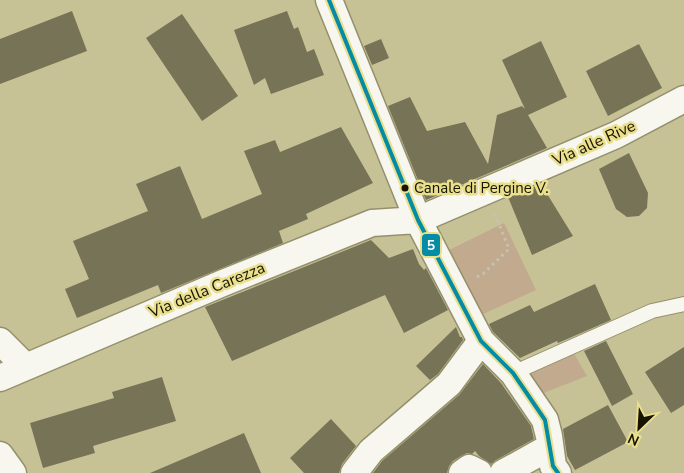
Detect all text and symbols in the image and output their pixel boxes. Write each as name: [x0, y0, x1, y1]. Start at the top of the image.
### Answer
street label: Via alle Rive: [548, 115, 639, 172]
place label: Canale di Pergine V.: [414, 178, 549, 198]
marker: Canale di Pergine V.: [400, 183, 410, 193]
line badge: 5: [421, 233, 441, 257]
text: 5: [427, 236, 435, 255]
street label: Via della Carezza: [145, 257, 268, 324]
north arrow: [614, 403, 664, 453]
text: N: [625, 429, 642, 450]

